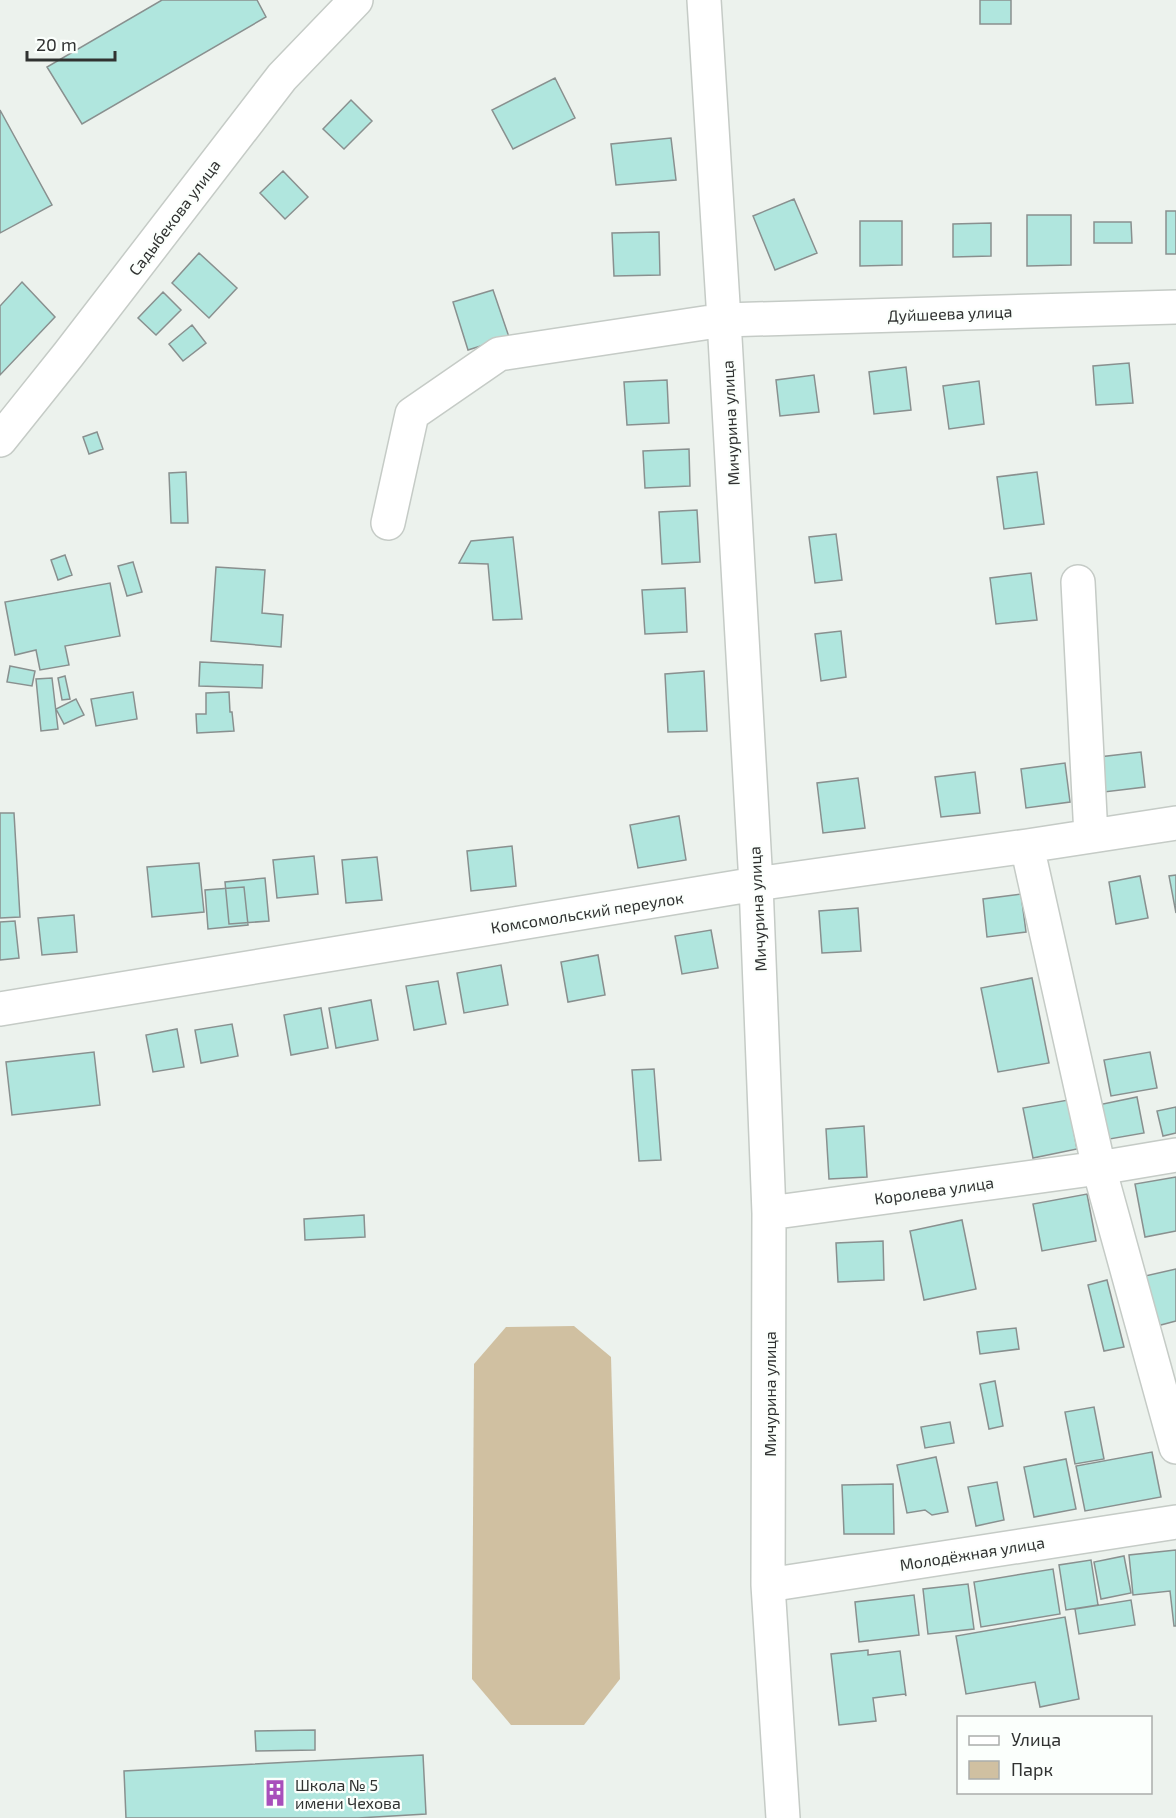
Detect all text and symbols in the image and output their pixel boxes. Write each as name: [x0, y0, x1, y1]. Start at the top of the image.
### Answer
scale bar: [27, 24, 116, 62]
text: 20 m: [36, 33, 77, 55]
street label: Садыбекова улица: [124, 155, 225, 279]
street label: Дуйшеева улица: [887, 301, 1013, 326]
street label: Мичурина улица: [717, 360, 744, 486]
street label: Мичурина улица: [744, 846, 771, 972]
street label: Комсомольский переулок: [489, 887, 685, 938]
street label: Королева улица: [873, 1172, 995, 1209]
street label: Мичурина улица: [760, 1331, 780, 1457]
street label: Молодёжная улица: [898, 1532, 1046, 1575]
legend: [957, 1716, 1152, 1794]
text: Улица: [1011, 1728, 1061, 1750]
text: Парк: [1011, 1758, 1053, 1780]
place label: Школа № 5 имени Чехова: [295, 1775, 401, 1812]
building icon: Школа № 5 имени Чехова: [260, 1778, 290, 1808]

